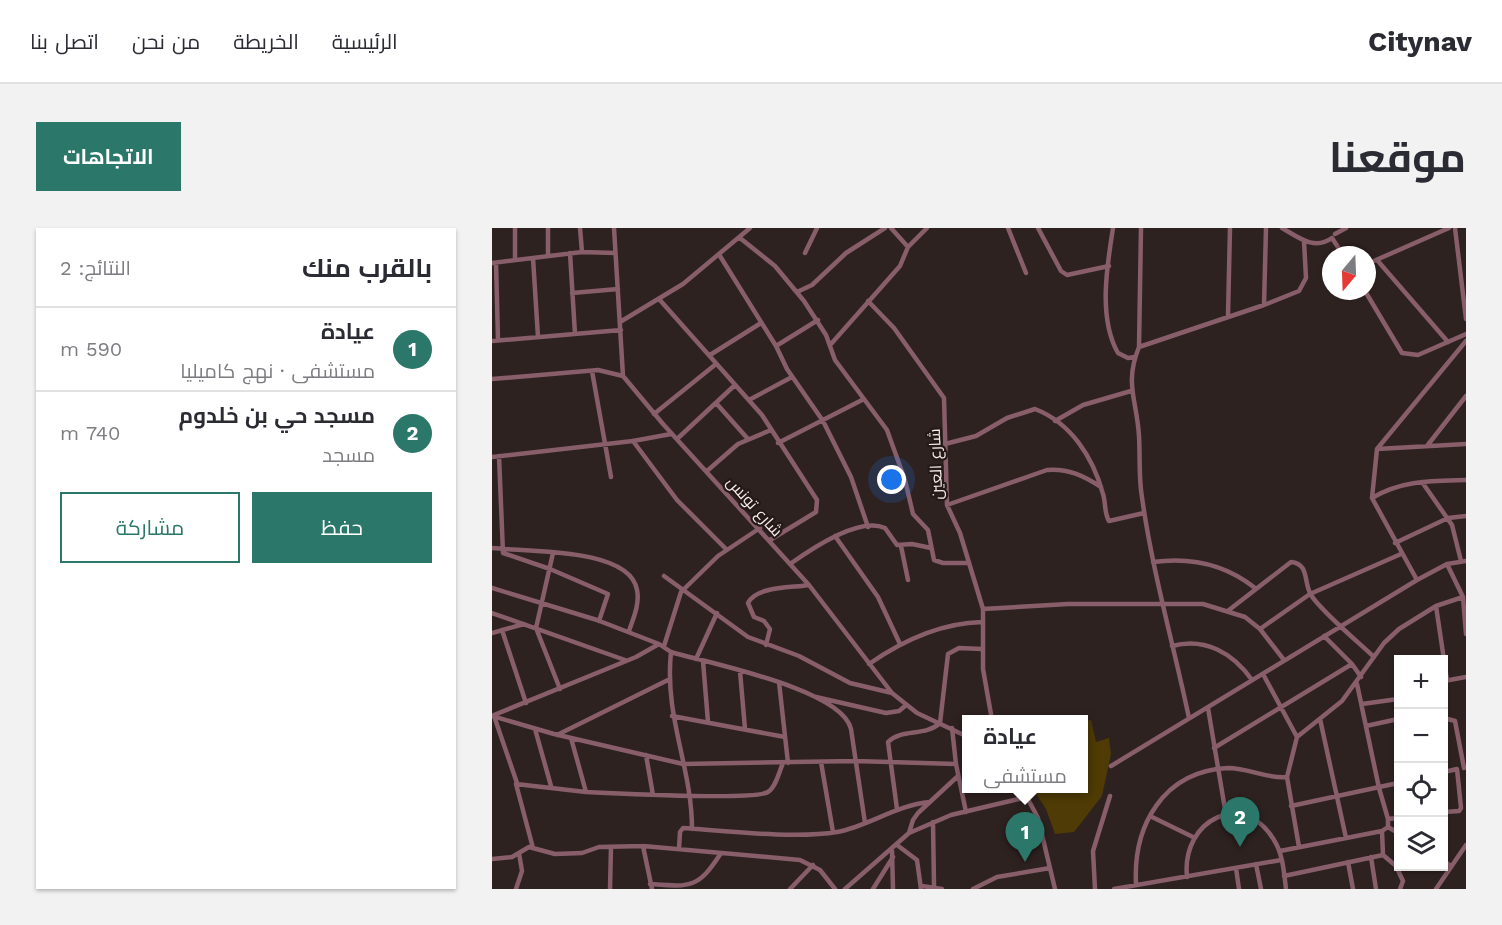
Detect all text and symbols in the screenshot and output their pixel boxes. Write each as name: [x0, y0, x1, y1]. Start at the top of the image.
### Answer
text: Citynav: [1368, 25, 1472, 58]
text: اتصل بنا: [30, 29, 99, 54]
text: من نحن: [132, 29, 200, 54]
text: الخريطة: [233, 29, 299, 54]
text: الرئيسية: [332, 29, 398, 54]
button: الاتجاهات: [36, 122, 181, 191]
text: موقعنا: [1329, 133, 1466, 182]
north arrow: [1322, 246, 1376, 300]
text: بالقرب منك: [302, 253, 432, 283]
text: النتائج: 2: [60, 256, 131, 280]
text: عيادة: [321, 319, 375, 344]
text: 590 m: [60, 337, 122, 361]
text: 1: [408, 337, 417, 361]
text: مستشفى · نهج كاميليا: [180, 359, 375, 383]
text: مسجد حي بن خلدوم: [179, 403, 375, 428]
text: 740 m: [60, 421, 120, 445]
text: 2: [407, 421, 418, 445]
street label: شارع العين: [925, 428, 948, 500]
text: مسجد: [322, 443, 375, 467]
your location: [877, 465, 906, 494]
street label: شارع تونس: [721, 472, 787, 542]
button: مشاركة: [60, 492, 240, 563]
button: حفظ: [252, 492, 432, 563]
map controls: [1394, 655, 1448, 871]
button: +: [1394, 655, 1448, 709]
button: −: [1394, 709, 1448, 763]
popup: [962, 715, 1088, 793]
text: عيادة: [983, 724, 1037, 749]
button: locate: [1394, 763, 1448, 817]
text: مستشفى: [983, 764, 1067, 788]
pin: 2: [1220, 798, 1260, 847]
pin: 1: [1006, 812, 1044, 862]
button: layers: [1394, 817, 1448, 871]

